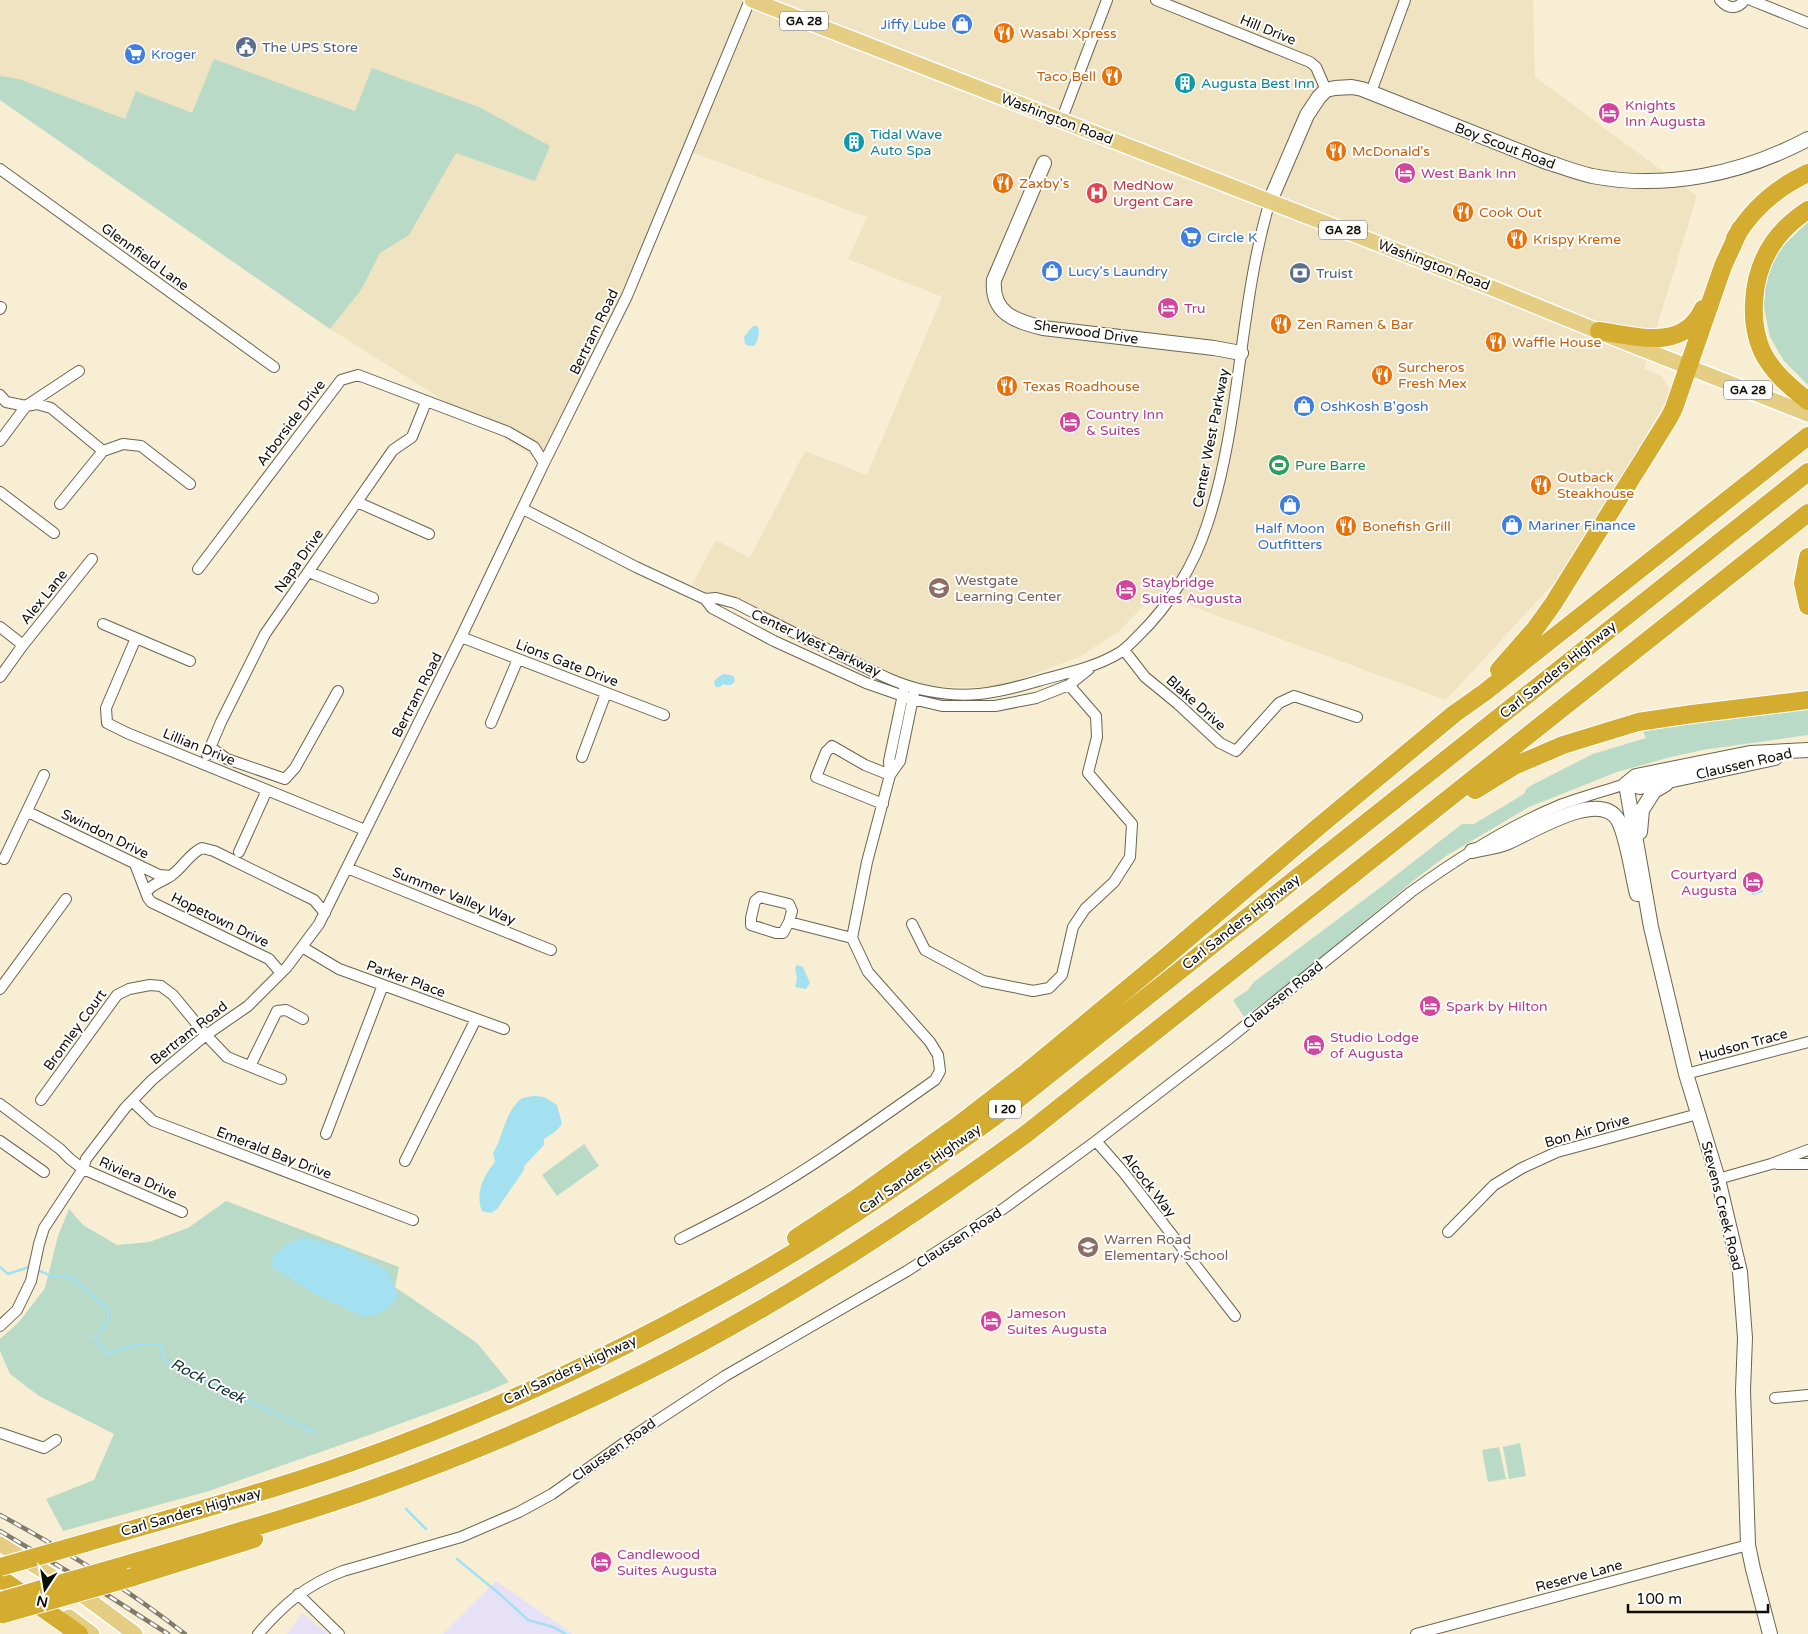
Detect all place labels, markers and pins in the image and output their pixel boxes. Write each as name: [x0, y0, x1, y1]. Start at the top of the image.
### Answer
shop icon: Jiffy Lube: [950, 12, 974, 36]
place label: Jiffy Lube: [881, 16, 946, 33]
restaurant icon: Wasabi Xpress: [992, 21, 1016, 45]
place label: Wasabi Xpress: [1020, 25, 1117, 42]
public building icon: The UPS Store: [234, 35, 258, 59]
place label: The UPS Store: [262, 39, 358, 56]
supermarket icon: Kroger: [123, 42, 147, 66]
place label: Kroger: [151, 46, 197, 63]
restaurant icon: Taco Bell: [1100, 64, 1124, 88]
place label: Taco Bell: [1037, 68, 1096, 85]
building icon: Augusta Best Inn: [1173, 71, 1197, 95]
place label: Augusta Best Inn: [1201, 75, 1315, 92]
place label: Knights Inn Augusta: [1625, 97, 1706, 130]
hotel icon: Knights Inn Augusta: [1597, 101, 1621, 125]
place label: Tidal Wave Auto Spa: [870, 126, 942, 159]
building icon: Tidal Wave Auto Spa: [842, 130, 866, 154]
restaurant icon: McDonald's: [1324, 139, 1348, 163]
place label: McDonald's: [1352, 143, 1430, 160]
hotel icon: West Bank Inn: [1393, 161, 1417, 185]
place label: West Bank Inn: [1421, 165, 1516, 182]
restaurant icon: Zaxby's: [991, 171, 1015, 195]
place label: Zaxby's: [1019, 175, 1070, 192]
place label: MedNow Urgent Care: [1113, 177, 1193, 210]
hospital icon: MedNow Urgent Care: [1085, 181, 1109, 205]
restaurant icon: Cook Out: [1451, 200, 1475, 224]
place label: Cook Out: [1479, 204, 1543, 221]
supermarket icon: Circle K: [1179, 225, 1203, 249]
restaurant icon: Krispy Kreme: [1505, 227, 1529, 251]
place label: Circle K: [1207, 229, 1257, 246]
place label: Krispy Kreme: [1533, 231, 1621, 248]
shop icon: Lucy's Laundry: [1040, 259, 1064, 283]
bank icon: Truist: [1288, 261, 1312, 285]
place label: Lucy's Laundry: [1068, 263, 1168, 280]
place label: Truist: [1316, 265, 1354, 282]
hotel icon: Tru: [1156, 296, 1180, 320]
place label: Tru: [1184, 300, 1206, 317]
restaurant icon: Zen Ramen & Bar: [1269, 312, 1293, 336]
place label: Zen Ramen & Bar: [1297, 316, 1414, 333]
restaurant icon: Waffle House: [1484, 330, 1508, 354]
place label: Waffle House: [1512, 334, 1601, 351]
place label: Surcheros Fresh Mex: [1398, 359, 1467, 392]
restaurant icon: Surcheros Fresh Mex: [1370, 363, 1394, 387]
restaurant icon: Texas Roadhouse: [995, 374, 1019, 398]
place label: Texas Roadhouse: [1023, 378, 1140, 395]
shop icon: OshKosh B'gosh: [1292, 394, 1316, 418]
place label: OshKosh B'gosh: [1320, 398, 1429, 415]
place label: Country Inn & Suites: [1086, 406, 1164, 439]
hotel icon: Country Inn & Suites: [1058, 410, 1082, 434]
sports icon: Pure Barre: [1267, 453, 1291, 477]
place label: Pure Barre: [1295, 457, 1366, 474]
place label: Outback Steakhouse: [1557, 469, 1634, 502]
restaurant icon: Outback Steakhouse: [1529, 473, 1553, 497]
shop icon: Half Moon Outfitters: [1278, 493, 1302, 517]
shop icon: Mariner Finance: [1500, 513, 1524, 537]
restaurant icon: Bonefish Grill: [1334, 514, 1358, 538]
place label: Mariner Finance: [1528, 517, 1636, 534]
place label: Bonefish Grill: [1362, 518, 1451, 535]
place label: Half Moon Outfitters: [1255, 520, 1325, 553]
place label: Westgate Learning Center: [955, 572, 1062, 605]
place label: Staybridge Suites Augusta: [1142, 574, 1242, 607]
school or university icon: Westgate Learning Center: [927, 576, 951, 600]
hotel icon: Staybridge Suites Augusta: [1114, 578, 1138, 602]
place label: Courtyard Augusta: [1671, 866, 1737, 899]
hotel icon: Courtyard Augusta: [1741, 870, 1765, 894]
hotel icon: Spark by Hilton: [1418, 994, 1442, 1018]
place label: Spark by Hilton: [1446, 998, 1547, 1015]
place label: Studio Lodge of Augusta: [1330, 1029, 1419, 1062]
hotel icon: Studio Lodge of Augusta: [1302, 1033, 1326, 1057]
place label: Warren Road Elementary School: [1104, 1231, 1228, 1264]
school or university icon: Warren Road Elementary School: [1076, 1235, 1100, 1259]
place label: Jameson Suites Augusta: [1007, 1305, 1107, 1338]
hotel icon: Jameson Suites Augusta: [979, 1309, 1003, 1333]
place label: Candlewood Suites Augusta: [617, 1546, 717, 1579]
hotel icon: Candlewood Suites Augusta: [589, 1550, 613, 1574]

